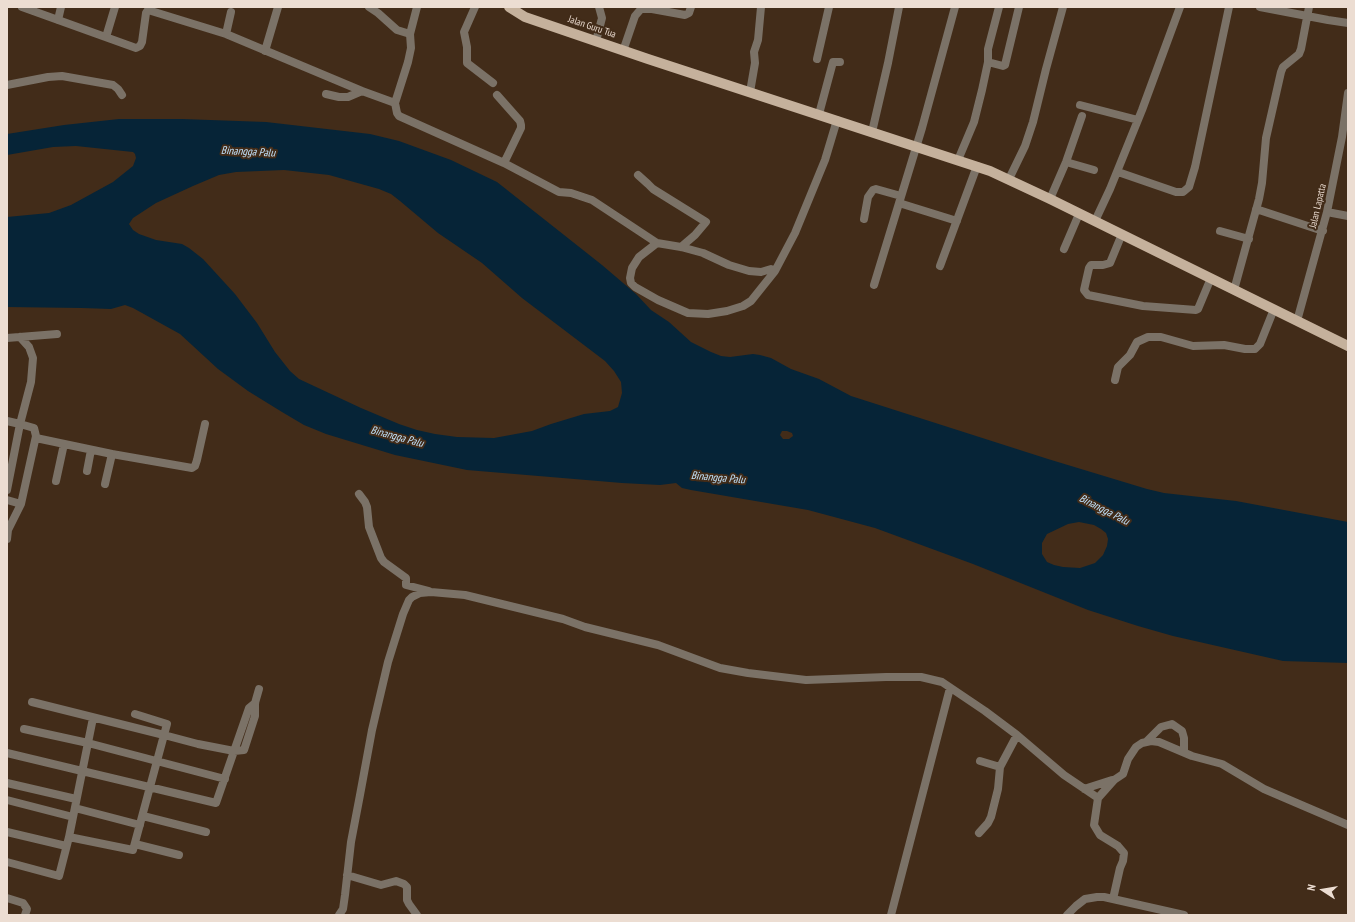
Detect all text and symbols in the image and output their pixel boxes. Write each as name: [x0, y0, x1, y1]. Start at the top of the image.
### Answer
street label: Jalan Guru Tua: [567, 13, 617, 41]
water label: Binangga Palu: [221, 144, 275, 160]
street label: Jalan Lapatta: [1307, 183, 1329, 229]
water label: Binangga Palu: [369, 424, 425, 450]
water label: Binangga Palu: [690, 469, 746, 487]
water label: Binangga Palu: [1077, 492, 1131, 528]
north arrow: [1303, 870, 1343, 910]
text: N: [1304, 883, 1319, 892]

